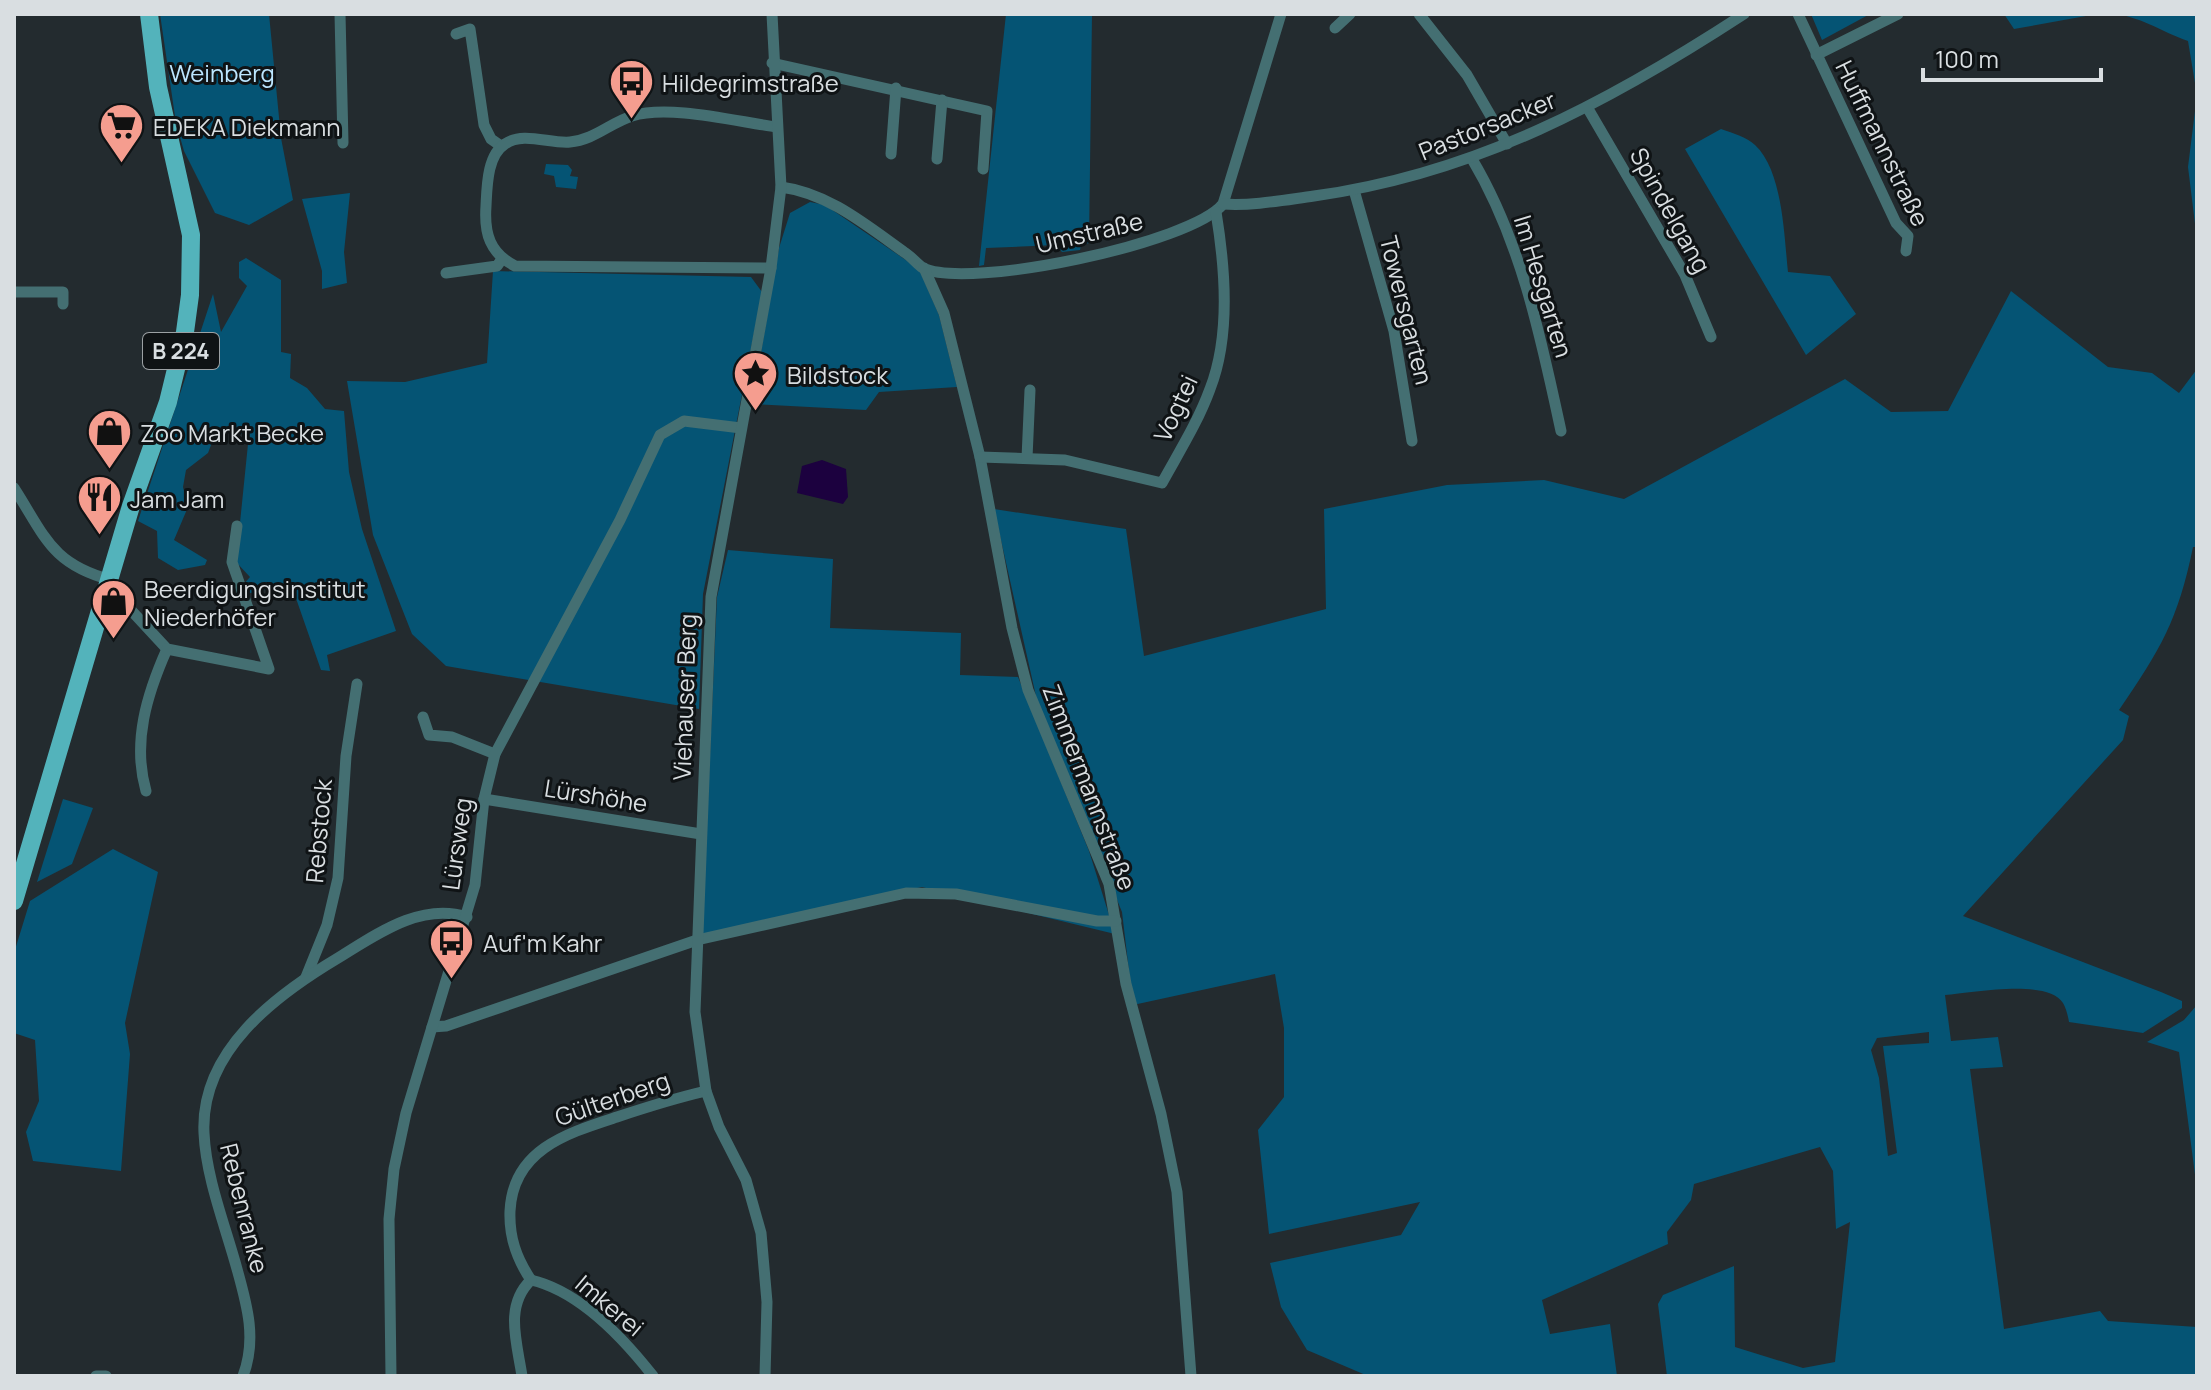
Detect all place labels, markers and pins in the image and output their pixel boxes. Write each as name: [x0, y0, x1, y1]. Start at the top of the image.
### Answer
bus stop icon: Hildegrimstraße: [607, 58, 655, 121]
place label: Hildegrimstraße: [662, 66, 839, 99]
supermarket icon: EDEKA Diekmann: [98, 102, 146, 165]
place label: EDEKA Diekmann: [153, 110, 341, 143]
place icon: Bildstock: [732, 350, 780, 413]
place label: Bildstock: [787, 358, 889, 391]
shop icon: Zoo Markt Becke: [85, 408, 133, 471]
place label: Zoo Markt Becke: [140, 416, 324, 449]
restaurant icon: Jam Jam: [75, 474, 123, 537]
place label: Jam Jam: [130, 482, 224, 515]
place label: Beerdigungsinstitut Niederhöfer: [144, 572, 366, 633]
shop icon: Beerdigungsinstitut Niederhöfer: [89, 578, 137, 641]
bus stop icon: Auf'm Kahr: [428, 918, 476, 981]
place label: Auf'm Kahr: [483, 926, 603, 959]

